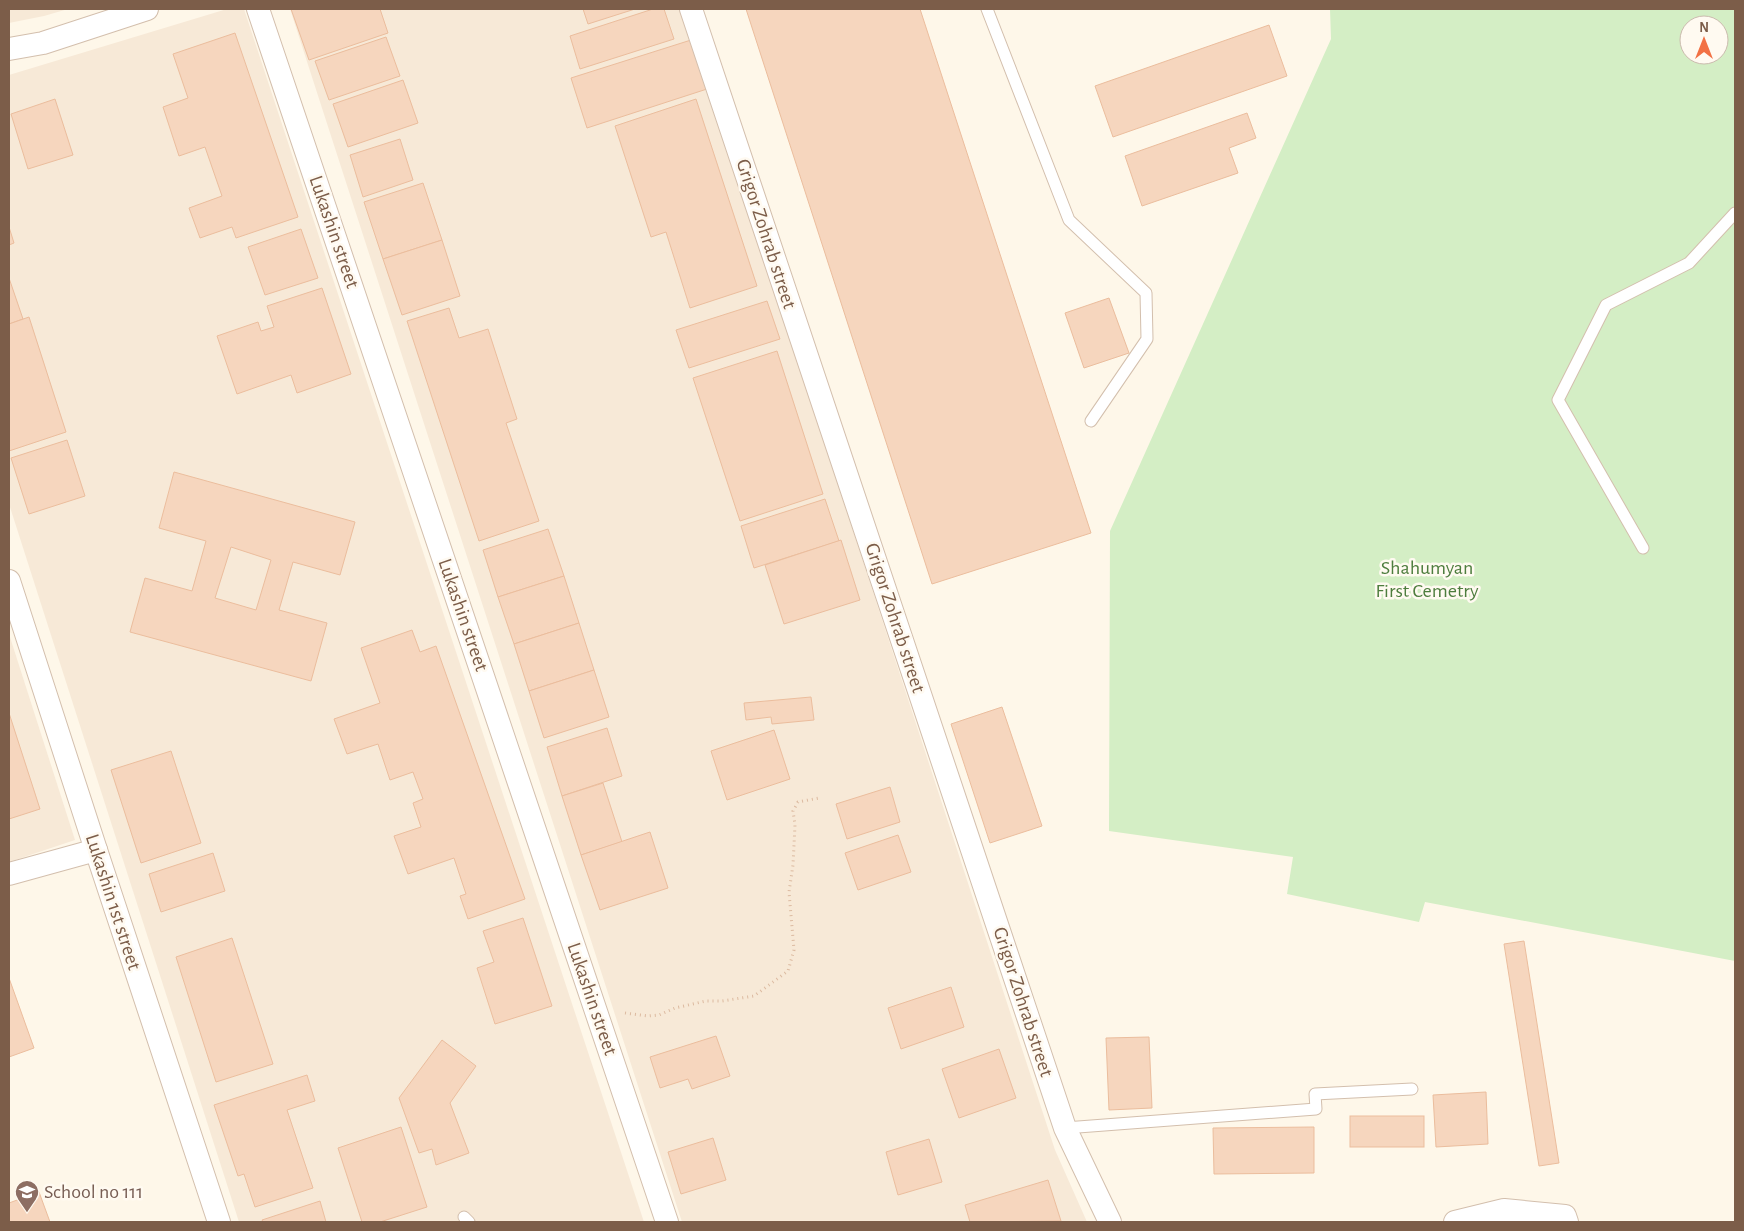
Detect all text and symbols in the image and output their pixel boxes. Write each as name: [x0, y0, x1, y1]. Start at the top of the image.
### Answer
north arrow: [1679, 15, 1729, 65]
text: N: [1699, 21, 1709, 35]
street label: Grigor Zohrab street: [732, 157, 800, 312]
street label: Lukashin street: [305, 173, 363, 292]
street label: Grigor Zohrab street: [861, 541, 929, 696]
street label: Lukashin street: [434, 556, 492, 675]
park label: Shahumyan First Cemetry: [1375, 558, 1479, 601]
street label: Lukashin 1st street: [82, 832, 145, 973]
street label: Grigor Zohrab street: [989, 925, 1057, 1080]
street label: Lukashin street: [563, 940, 621, 1059]
school or university icon: School no 111: [14, 1179, 40, 1213]
place label: School no 111: [44, 1182, 143, 1202]

